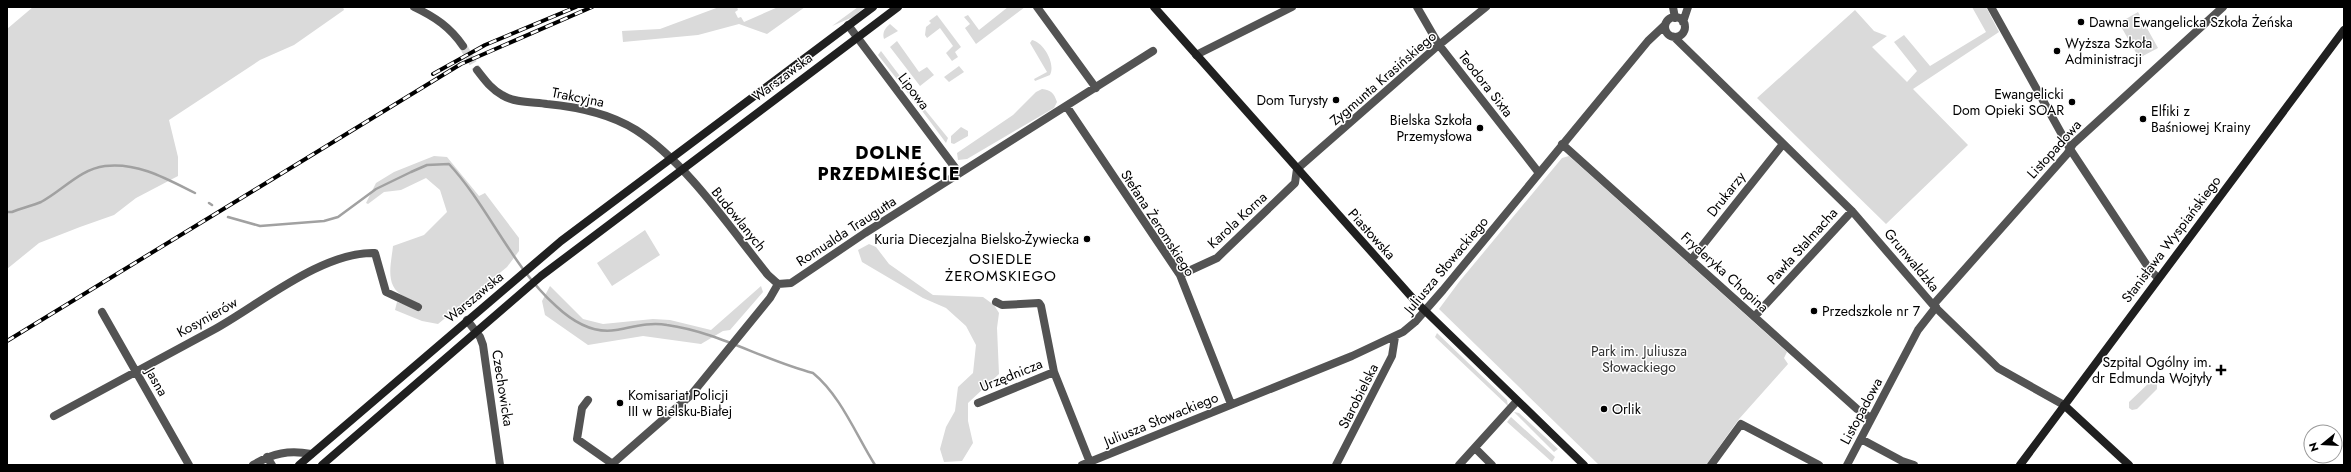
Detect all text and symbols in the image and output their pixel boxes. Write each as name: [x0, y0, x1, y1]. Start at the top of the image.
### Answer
place label: Dawna Ewangelicka Szkoła Żeńska: [2089, 12, 2293, 32]
marker: Dawna Ewangelicka Szkoła Żeńska: [2076, 17, 2086, 27]
street label: Zygmunta Krasińskiego: [1325, 26, 1441, 130]
place label: Wyższa Szkoła Administracji: [2065, 33, 2152, 69]
marker: Wyższa Szkoła Administracji: [2052, 46, 2062, 56]
street label: Teodora Sixta: [1454, 47, 1518, 121]
street label: Warszawska: [748, 48, 816, 106]
street label: Lipowa: [893, 68, 935, 114]
street label: Trakcyjna: [550, 82, 606, 112]
place label: Ewangelicki Dom Opieki SOAR: [1952, 84, 2064, 120]
place label: Dom Turysty: [1256, 90, 1329, 110]
marker: Dom Turysty: [1331, 95, 1341, 105]
marker: Ewangelicki Dom Opieki SOAR: [2067, 97, 2077, 107]
place label: Elfiki z Baśniowej Krainy: [2151, 101, 2251, 137]
place label: Bielska Szkoła Przemysłowa: [1390, 110, 1472, 146]
marker: Elfiki z Baśniowej Krainy: [2138, 114, 2148, 124]
street label: Listopadowa: [2022, 115, 2086, 183]
marker: Bielska Szkoła Przemysłowa: [1475, 123, 1485, 133]
district label: DOLNE PRZEDMIEŚCIE: [817, 140, 961, 187]
street label: Stefana Żeromskiego: [1116, 166, 1200, 281]
street label: Drukarzy: [1702, 166, 1751, 221]
street label: Stanisława Wyspiańskiego: [2117, 171, 2226, 307]
street label: Budowlanych: [707, 183, 771, 255]
street label: Karola Korna: [1203, 187, 1271, 253]
street label: Romualda Traugutta: [792, 191, 900, 271]
street label: Pawła Stalmacha: [1762, 203, 1842, 289]
street label: Piastowska: [1344, 204, 1400, 264]
street label: Juliusza Słowackiego: [1398, 212, 1493, 320]
street label: Grunwaldzka: [1880, 224, 1944, 296]
street label: Fryderyka Chopina: [1677, 227, 1773, 317]
place label: Kuria Diecezjalna Bielsko-Żywiecka: [874, 229, 1079, 249]
marker: Kuria Diecezjalna Bielsko-Żywiecka: [1082, 234, 1092, 244]
district label: OSIEDLE ŻEROMSKIEGO: [945, 248, 1057, 287]
street label: Warszawska: [440, 267, 508, 327]
street label: Kosynierów: [173, 292, 241, 342]
place label: Przedszkole nr 7: [1822, 301, 1921, 321]
marker: Przedszkole nr 7: [1809, 306, 1819, 316]
park label: Park im. Juliusza Słowackiego: [1591, 341, 1687, 377]
street label: Czechowicka: [487, 348, 519, 428]
place label: Szpital Ogólny im. dr Edmunda Wojtyły: [2092, 352, 2213, 388]
street label: Urzędnicza: [977, 353, 1045, 397]
street label: Starobielska: [1333, 360, 1383, 432]
street label: Jasna: [140, 362, 173, 400]
marker: Szpital Ogólny im. dr Edmunda Wojtyły: [2215, 364, 2227, 376]
street label: Listopadowa: [1835, 374, 1887, 448]
place label: Komisariat Policji III w Bielsku-Białej: [628, 385, 732, 421]
street label: Juliusza Słowackiego: [1099, 387, 1222, 452]
marker: Komisariat Policji III w Bielsku-Białej: [615, 398, 625, 408]
place label: Orlik: [1612, 399, 1642, 419]
marker: Orlik: [1599, 404, 1609, 414]
north arrow: [2303, 424, 2343, 464]
text: N: [2305, 440, 2322, 454]

